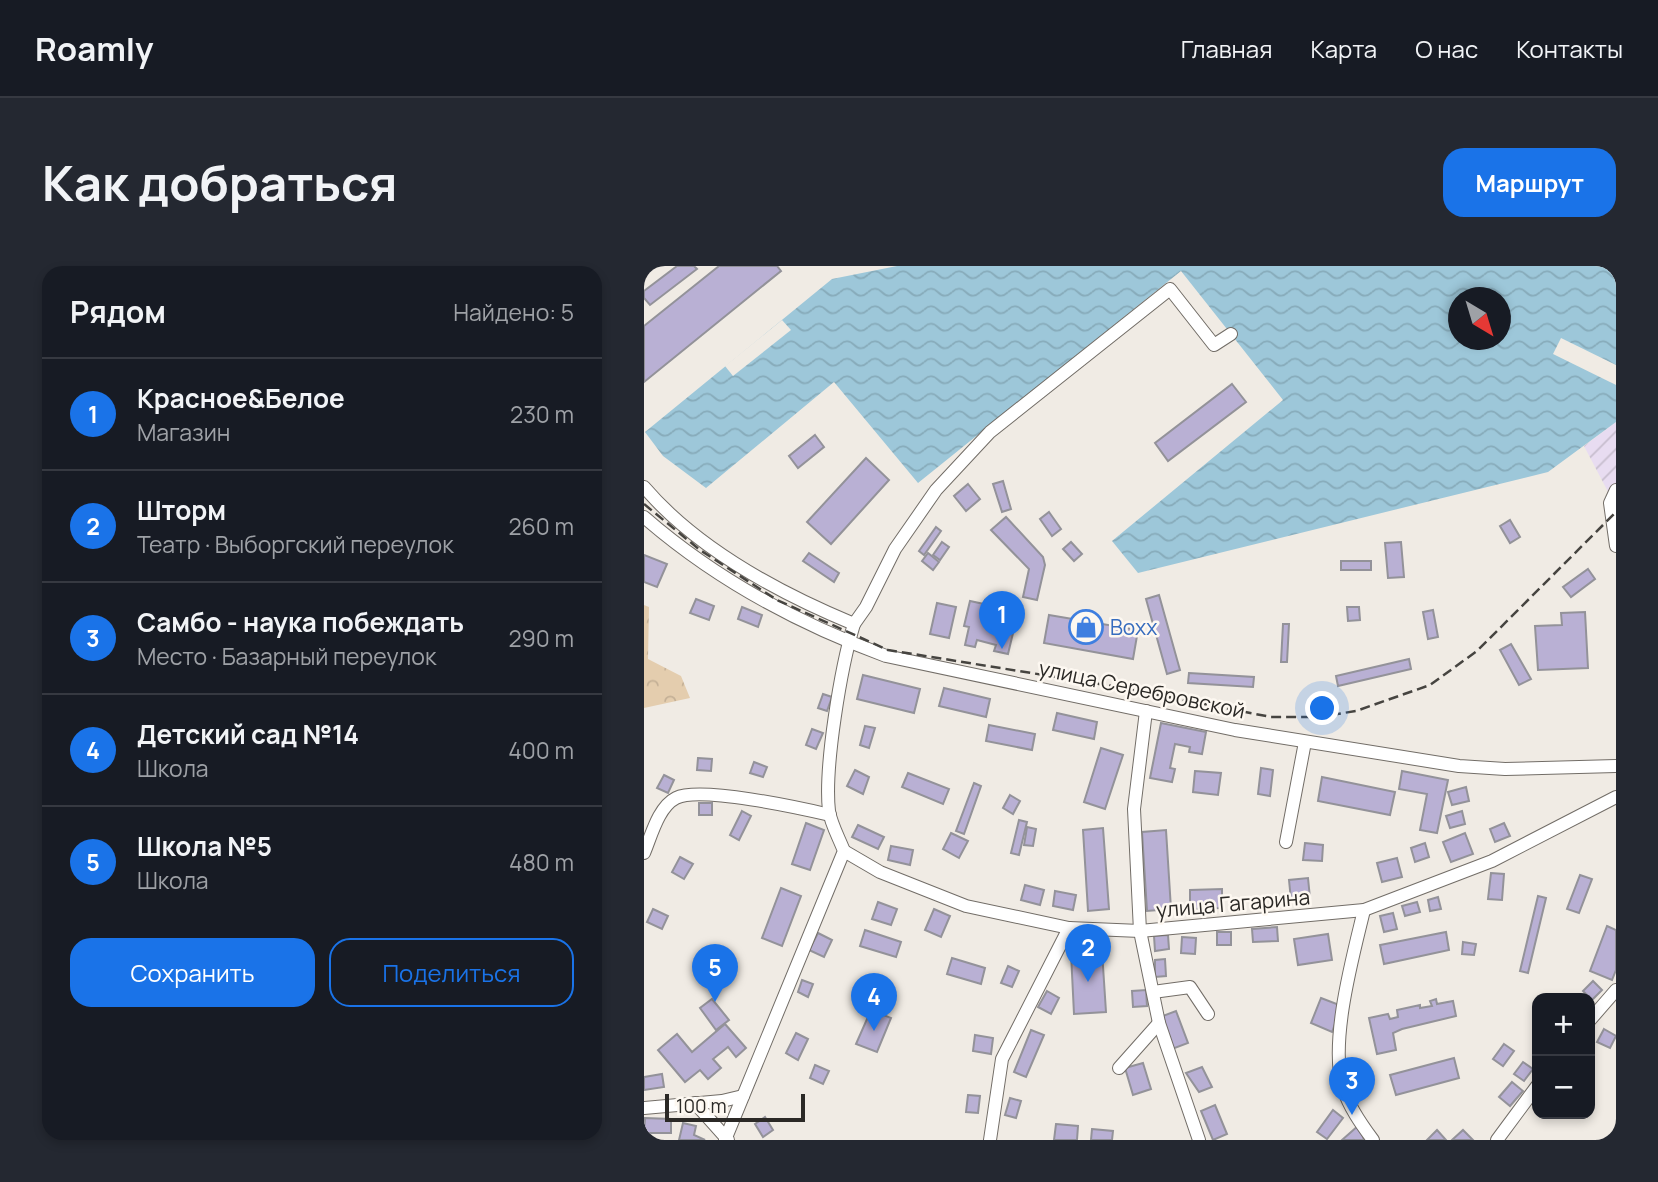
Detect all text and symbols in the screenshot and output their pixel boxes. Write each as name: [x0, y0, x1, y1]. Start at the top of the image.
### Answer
text: Roamly: [35, 26, 154, 71]
text: Главная: [1181, 32, 1272, 65]
text: Карта: [1310, 32, 1377, 65]
text: О нас: [1415, 32, 1478, 65]
text: Контакты: [1516, 32, 1623, 65]
button: Маршрут: [1443, 148, 1616, 217]
text: Как добраться: [42, 149, 397, 216]
north arrow: [1448, 287, 1511, 350]
text: Рядом: [70, 291, 166, 332]
text: Найдено: 5: [453, 296, 574, 328]
text: Красное&Белое: [137, 380, 345, 416]
text: 1: [88, 398, 98, 430]
text: 230 m: [510, 398, 574, 430]
text: Магазин: [137, 416, 230, 448]
text: Шторм: [137, 492, 226, 528]
text: 2: [86, 510, 100, 542]
text: 260 m: [508, 510, 574, 542]
text: Театр · Выборгский переулок: [137, 528, 454, 560]
pin: 1: [979, 591, 1025, 649]
text: Самбо - наука побеждать: [137, 604, 464, 640]
shop icon: Boxx: [1067, 608, 1105, 646]
place label: Boxx: [1110, 613, 1157, 641]
text: 3: [86, 622, 100, 654]
text: 290 m: [508, 622, 574, 654]
text: Место · Базарный переулок: [137, 640, 436, 672]
street label: улица Серебровской: [1036, 653, 1248, 725]
your location: [1305, 691, 1339, 725]
text: Детский сад №14: [137, 716, 359, 752]
text: 4: [86, 734, 100, 766]
text: 400 m: [508, 734, 574, 766]
text: Школа: [137, 752, 209, 784]
text: Школа №5: [137, 828, 272, 864]
text: 5: [86, 846, 100, 878]
text: 480 m: [509, 846, 574, 878]
text: Школа: [137, 864, 209, 896]
street label: улица Гагарина: [1155, 882, 1311, 924]
pin: 2: [1065, 924, 1111, 982]
button: Сохранить: [70, 938, 315, 1007]
button: Поделиться: [329, 938, 574, 1007]
pin: 5: [692, 944, 738, 1002]
pin: 4: [851, 973, 897, 1031]
map controls: [1532, 993, 1595, 1119]
button: +: [1532, 993, 1595, 1056]
button: −: [1532, 1056, 1595, 1119]
pin: 3: [1329, 1057, 1375, 1115]
scale bar: [665, 1091, 805, 1123]
text: 100 m: [676, 1093, 727, 1119]

